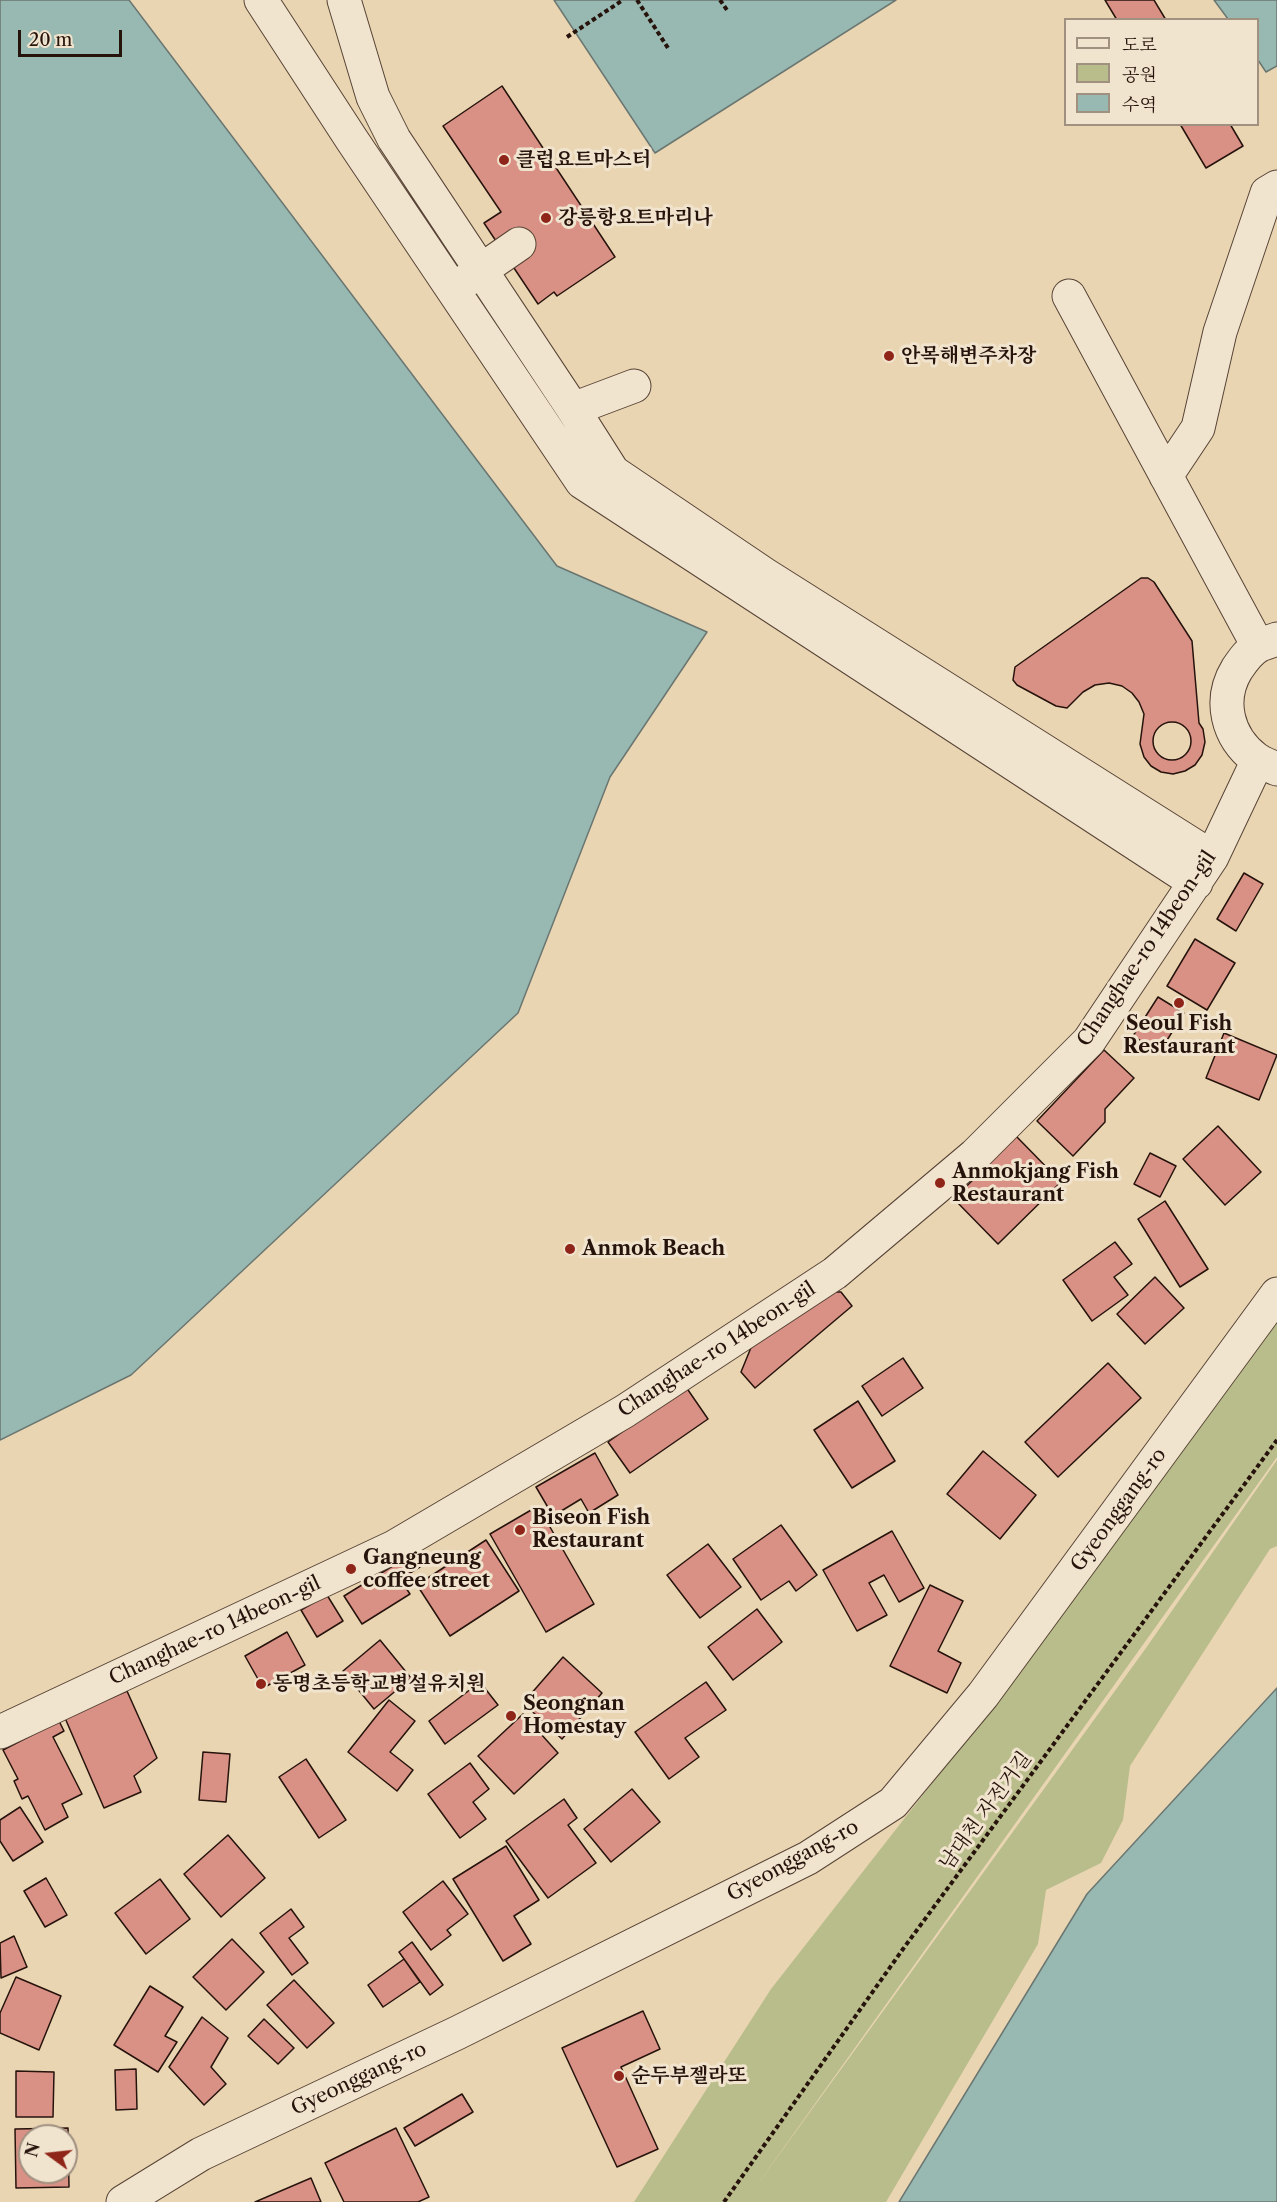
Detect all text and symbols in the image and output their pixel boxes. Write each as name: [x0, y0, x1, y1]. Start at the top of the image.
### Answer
scale bar: [21, 18, 124, 56]
legend: [1064, 18, 1259, 126]
text: 20 m: [29, 29, 72, 51]
text: 도로: [1122, 34, 1157, 56]
text: 공원: [1122, 64, 1157, 86]
text: 수역: [1122, 94, 1157, 116]
place label: 클럽요트마스터: [516, 148, 651, 172]
marker: 클럽요트마스터: [497, 153, 511, 167]
place label: 강릉항요트마리나: [558, 206, 713, 230]
marker: 강릉항요트마리나: [539, 211, 553, 225]
place label: 안목해변주차장: [901, 344, 1036, 368]
marker: 안목해변주차장: [882, 349, 896, 363]
street label: Changhae-ro 14beon-gil: [1073, 847, 1221, 1051]
marker: Seoul Fish Restaurant: [1172, 996, 1186, 1010]
place label: Seoul Fish Restaurant: [1123, 1012, 1235, 1059]
place label: Anmokjang Fish Restaurant: [952, 1160, 1119, 1207]
marker: Anmokjang Fish Restaurant: [933, 1176, 947, 1190]
place label: Anmok Beach: [582, 1237, 725, 1261]
marker: Anmok Beach: [563, 1242, 577, 1256]
street label: Changhae-ro 14beon-gil: [614, 1277, 820, 1423]
street label: Gyeonggang-ro: [1066, 1444, 1172, 1576]
place label: Biseon Fish Restaurant: [532, 1506, 650, 1553]
marker: Biseon Fish Restaurant: [513, 1523, 527, 1537]
place label: Gangneung coffee street: [363, 1546, 490, 1593]
marker: Gangneung coffee street: [344, 1562, 358, 1576]
street label: Changhae-ro 14beon-gil: [105, 1571, 325, 1691]
place label: 동명초등학교병설유치원: [273, 1672, 486, 1696]
marker: 동명초등학교병설유치원: [254, 1677, 268, 1691]
place label: Seongnan Homestay: [523, 1692, 626, 1739]
marker: Seongnan Homestay: [504, 1709, 518, 1723]
street label: 남대천 자전거길: [935, 1747, 1037, 1875]
street label: Gyeonggang-ro: [723, 1815, 863, 1907]
street label: Gyeonggang-ro: [287, 2037, 431, 2121]
place label: 순두부젤라또: [631, 2064, 747, 2088]
marker: 순두부젤라또: [612, 2069, 626, 2083]
north arrow: [18, 2124, 78, 2184]
text: N: [21, 2141, 44, 2159]

